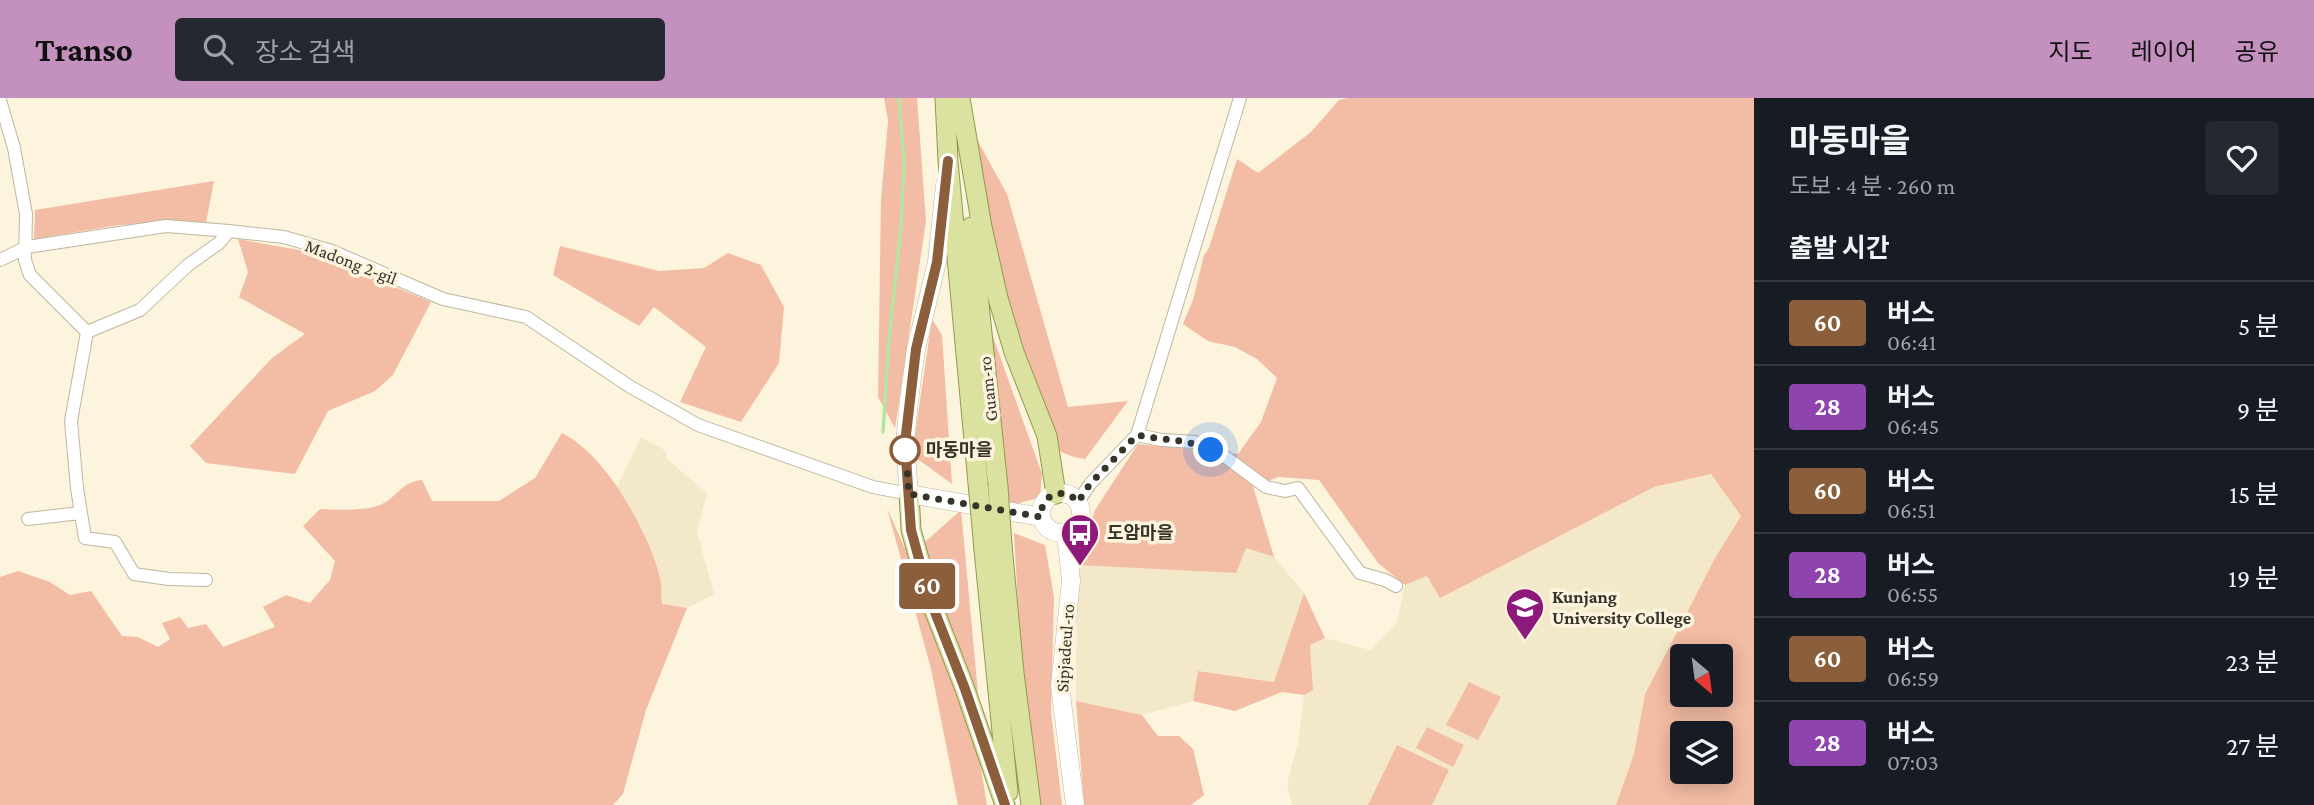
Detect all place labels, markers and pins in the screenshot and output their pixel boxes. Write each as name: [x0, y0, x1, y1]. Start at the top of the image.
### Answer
marker: 마동마을: [890, 435, 920, 465]
place label: 마동마을: [926, 440, 992, 460]
bus stop icon: 도암마을: [1059, 512, 1101, 567]
place label: 도암마을: [1107, 523, 1173, 543]
school or university icon: Kunjang University College: [1504, 586, 1546, 641]
place label: Kunjang University College: [1552, 587, 1691, 628]

